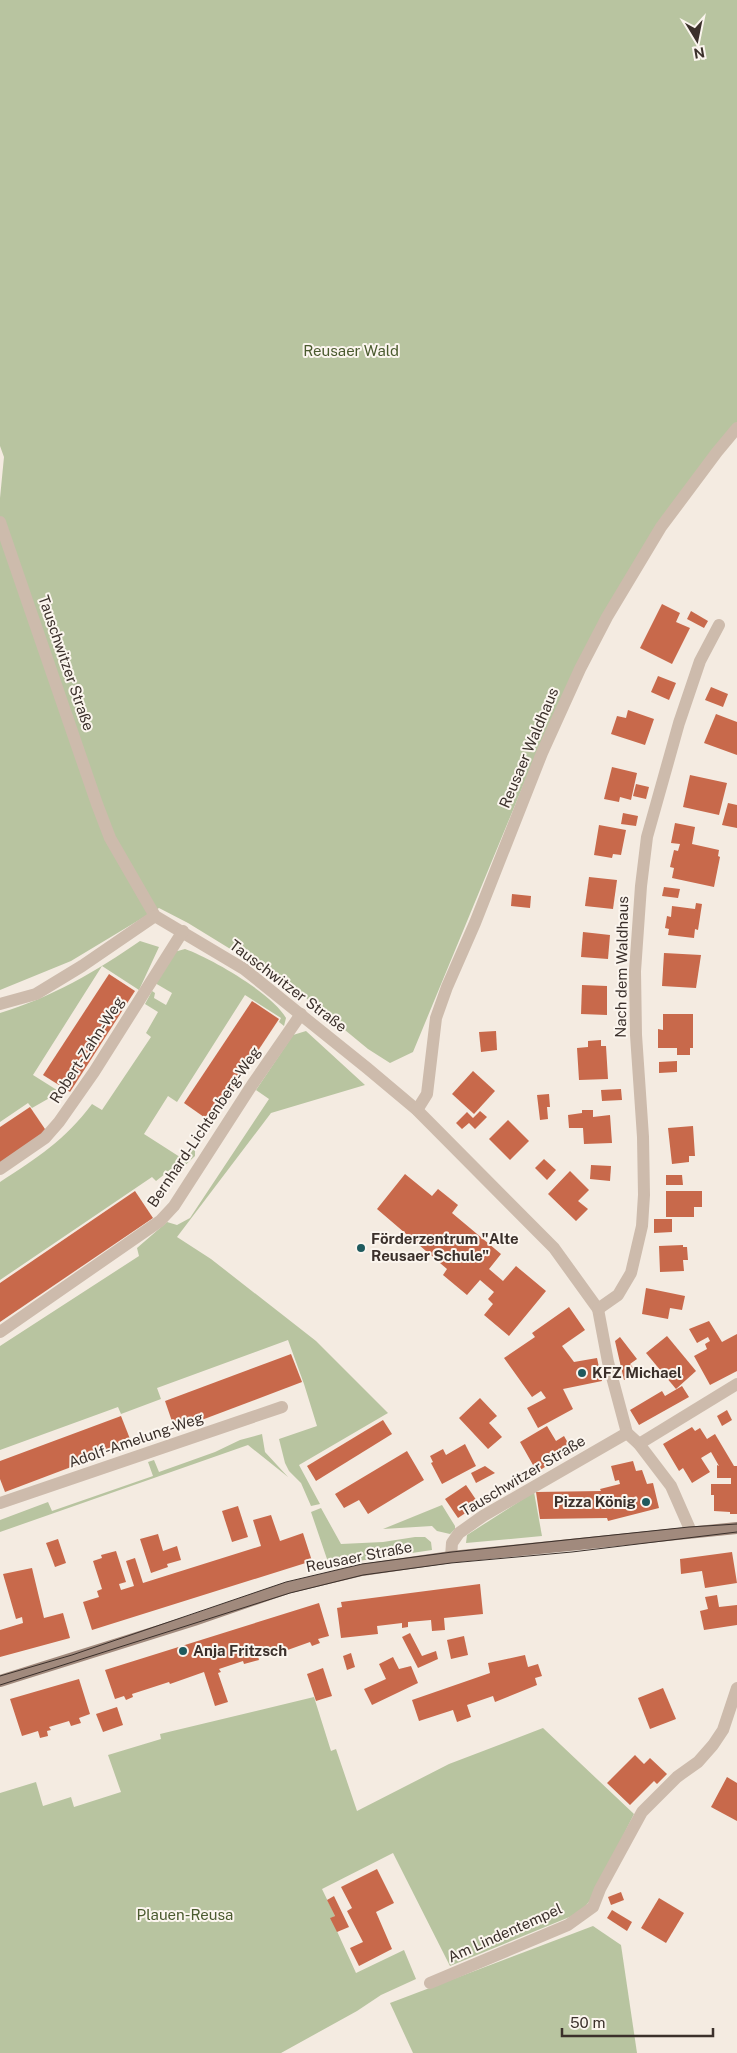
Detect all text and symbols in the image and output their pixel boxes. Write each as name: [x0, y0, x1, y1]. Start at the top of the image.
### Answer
north arrow: [672, 15, 722, 65]
text: N: [692, 44, 706, 62]
park label: Reusaer Wald: [303, 342, 399, 359]
street label: Tauschwitzer Straße: [35, 593, 98, 733]
street label: Reusaer Waldhaus: [496, 685, 562, 811]
street label: Nach dem Waldhaus: [612, 896, 631, 1038]
street label: Tauschwitzer Straße: [226, 936, 350, 1035]
street label: Robert-Zahn-Weg: [46, 993, 127, 1106]
street label: Bernhard-Lichtenberg-Weg: [144, 1043, 264, 1210]
place label: Förderzentrum "Alte Reusaer Schule": [371, 1230, 519, 1264]
marker: Förderzentrum "Alte Reusaer Schule": [355, 1242, 367, 1254]
place label: KFZ Michael: [592, 1364, 682, 1381]
marker: KFZ Michael: [576, 1367, 588, 1379]
street label: Adolf-Amelung-Weg: [66, 1408, 206, 1471]
street label: Tauschwitzer Straße: [457, 1432, 588, 1519]
place label: Pizza König: [554, 1493, 637, 1510]
marker: Pizza König: [640, 1496, 652, 1508]
street label: Reusaer Straße: [304, 1538, 413, 1575]
place label: Anja Fritzsch: [193, 1642, 287, 1659]
marker: Anja Fritzsch: [177, 1645, 189, 1657]
street label: Am Lindentempel: [445, 1900, 565, 1965]
park label: Plauen-Reusa: [137, 1906, 233, 1923]
scale bar: [562, 2006, 713, 2038]
text: 50 m: [570, 2014, 605, 2031]

